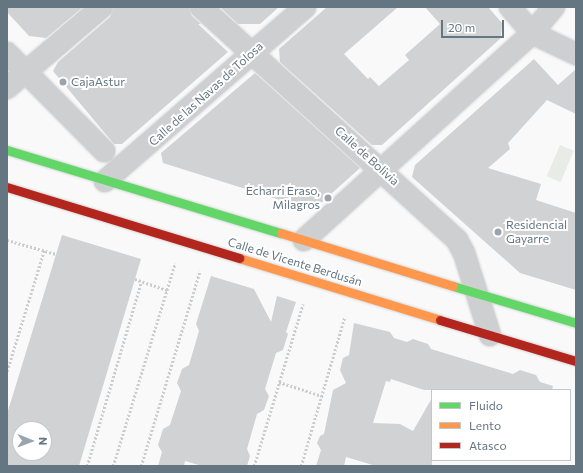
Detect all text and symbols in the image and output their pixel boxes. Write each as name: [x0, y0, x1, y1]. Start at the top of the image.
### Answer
scale bar: [443, 12, 506, 38]
text: 20 m: [448, 20, 475, 34]
street label: Calle de las Navas de Tolosa: [146, 39, 266, 149]
place label: CajaAstur: [71, 75, 125, 89]
marker: CajaAstur: [58, 77, 68, 87]
street label: Calle de Bolivia: [332, 123, 402, 189]
place label: Echarri Eraso, Milagros: [246, 184, 320, 212]
marker: Echarri Eraso, Milagros: [323, 193, 333, 203]
place label: Residencial Gayarre: [506, 218, 567, 246]
marker: Residencial Gayarre: [493, 227, 503, 237]
street label: Calle de Vicente Berdusán: [226, 235, 364, 289]
legend: [431, 389, 571, 461]
text: Fluido: [469, 398, 503, 412]
text: Lento: [469, 418, 501, 432]
north arrow: [12, 421, 52, 461]
text: N: [37, 437, 50, 445]
text: Atasco: [469, 438, 507, 452]

